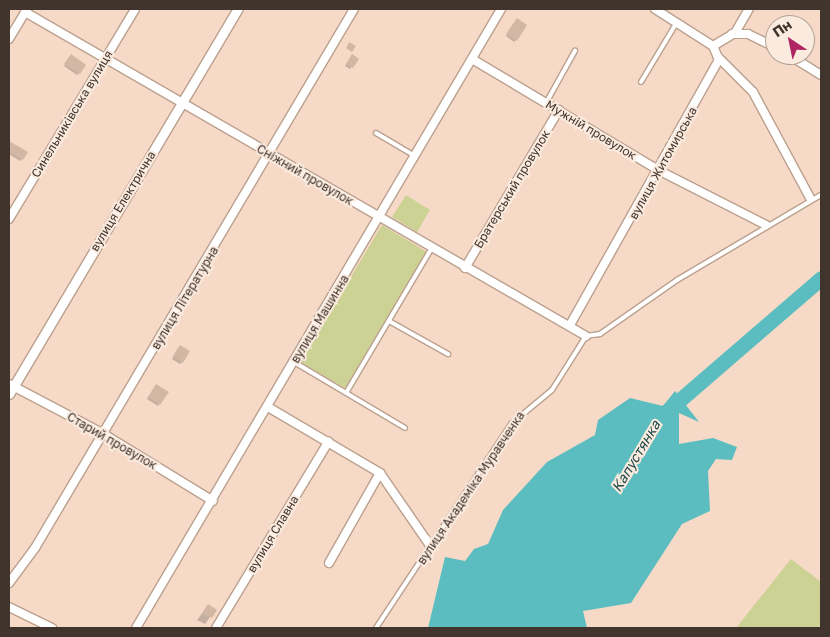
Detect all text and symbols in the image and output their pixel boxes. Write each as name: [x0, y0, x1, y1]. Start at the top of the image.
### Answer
north arrow: [765, 15, 815, 65]
text: Пн: [769, 16, 795, 40]
street label: Синельниківська вулиця: [28, 48, 116, 180]
street label: Мужній провулок: [543, 97, 639, 163]
street label: вулиця Житомирська: [626, 104, 700, 222]
street label: Братерський провулок: [471, 127, 553, 251]
street label: Сніжний провулок: [254, 141, 356, 209]
street label: вулиця Електрична: [87, 148, 159, 254]
street label: вулиця Літературна: [149, 244, 221, 352]
street label: вулиця Машинна: [288, 272, 352, 366]
street label: Старий провулок: [64, 409, 160, 473]
street label: вулиця Академіка Муравченка: [414, 409, 528, 567]
water label: Капустянка: [608, 417, 664, 495]
street label: вулиця Славна: [244, 493, 302, 575]

